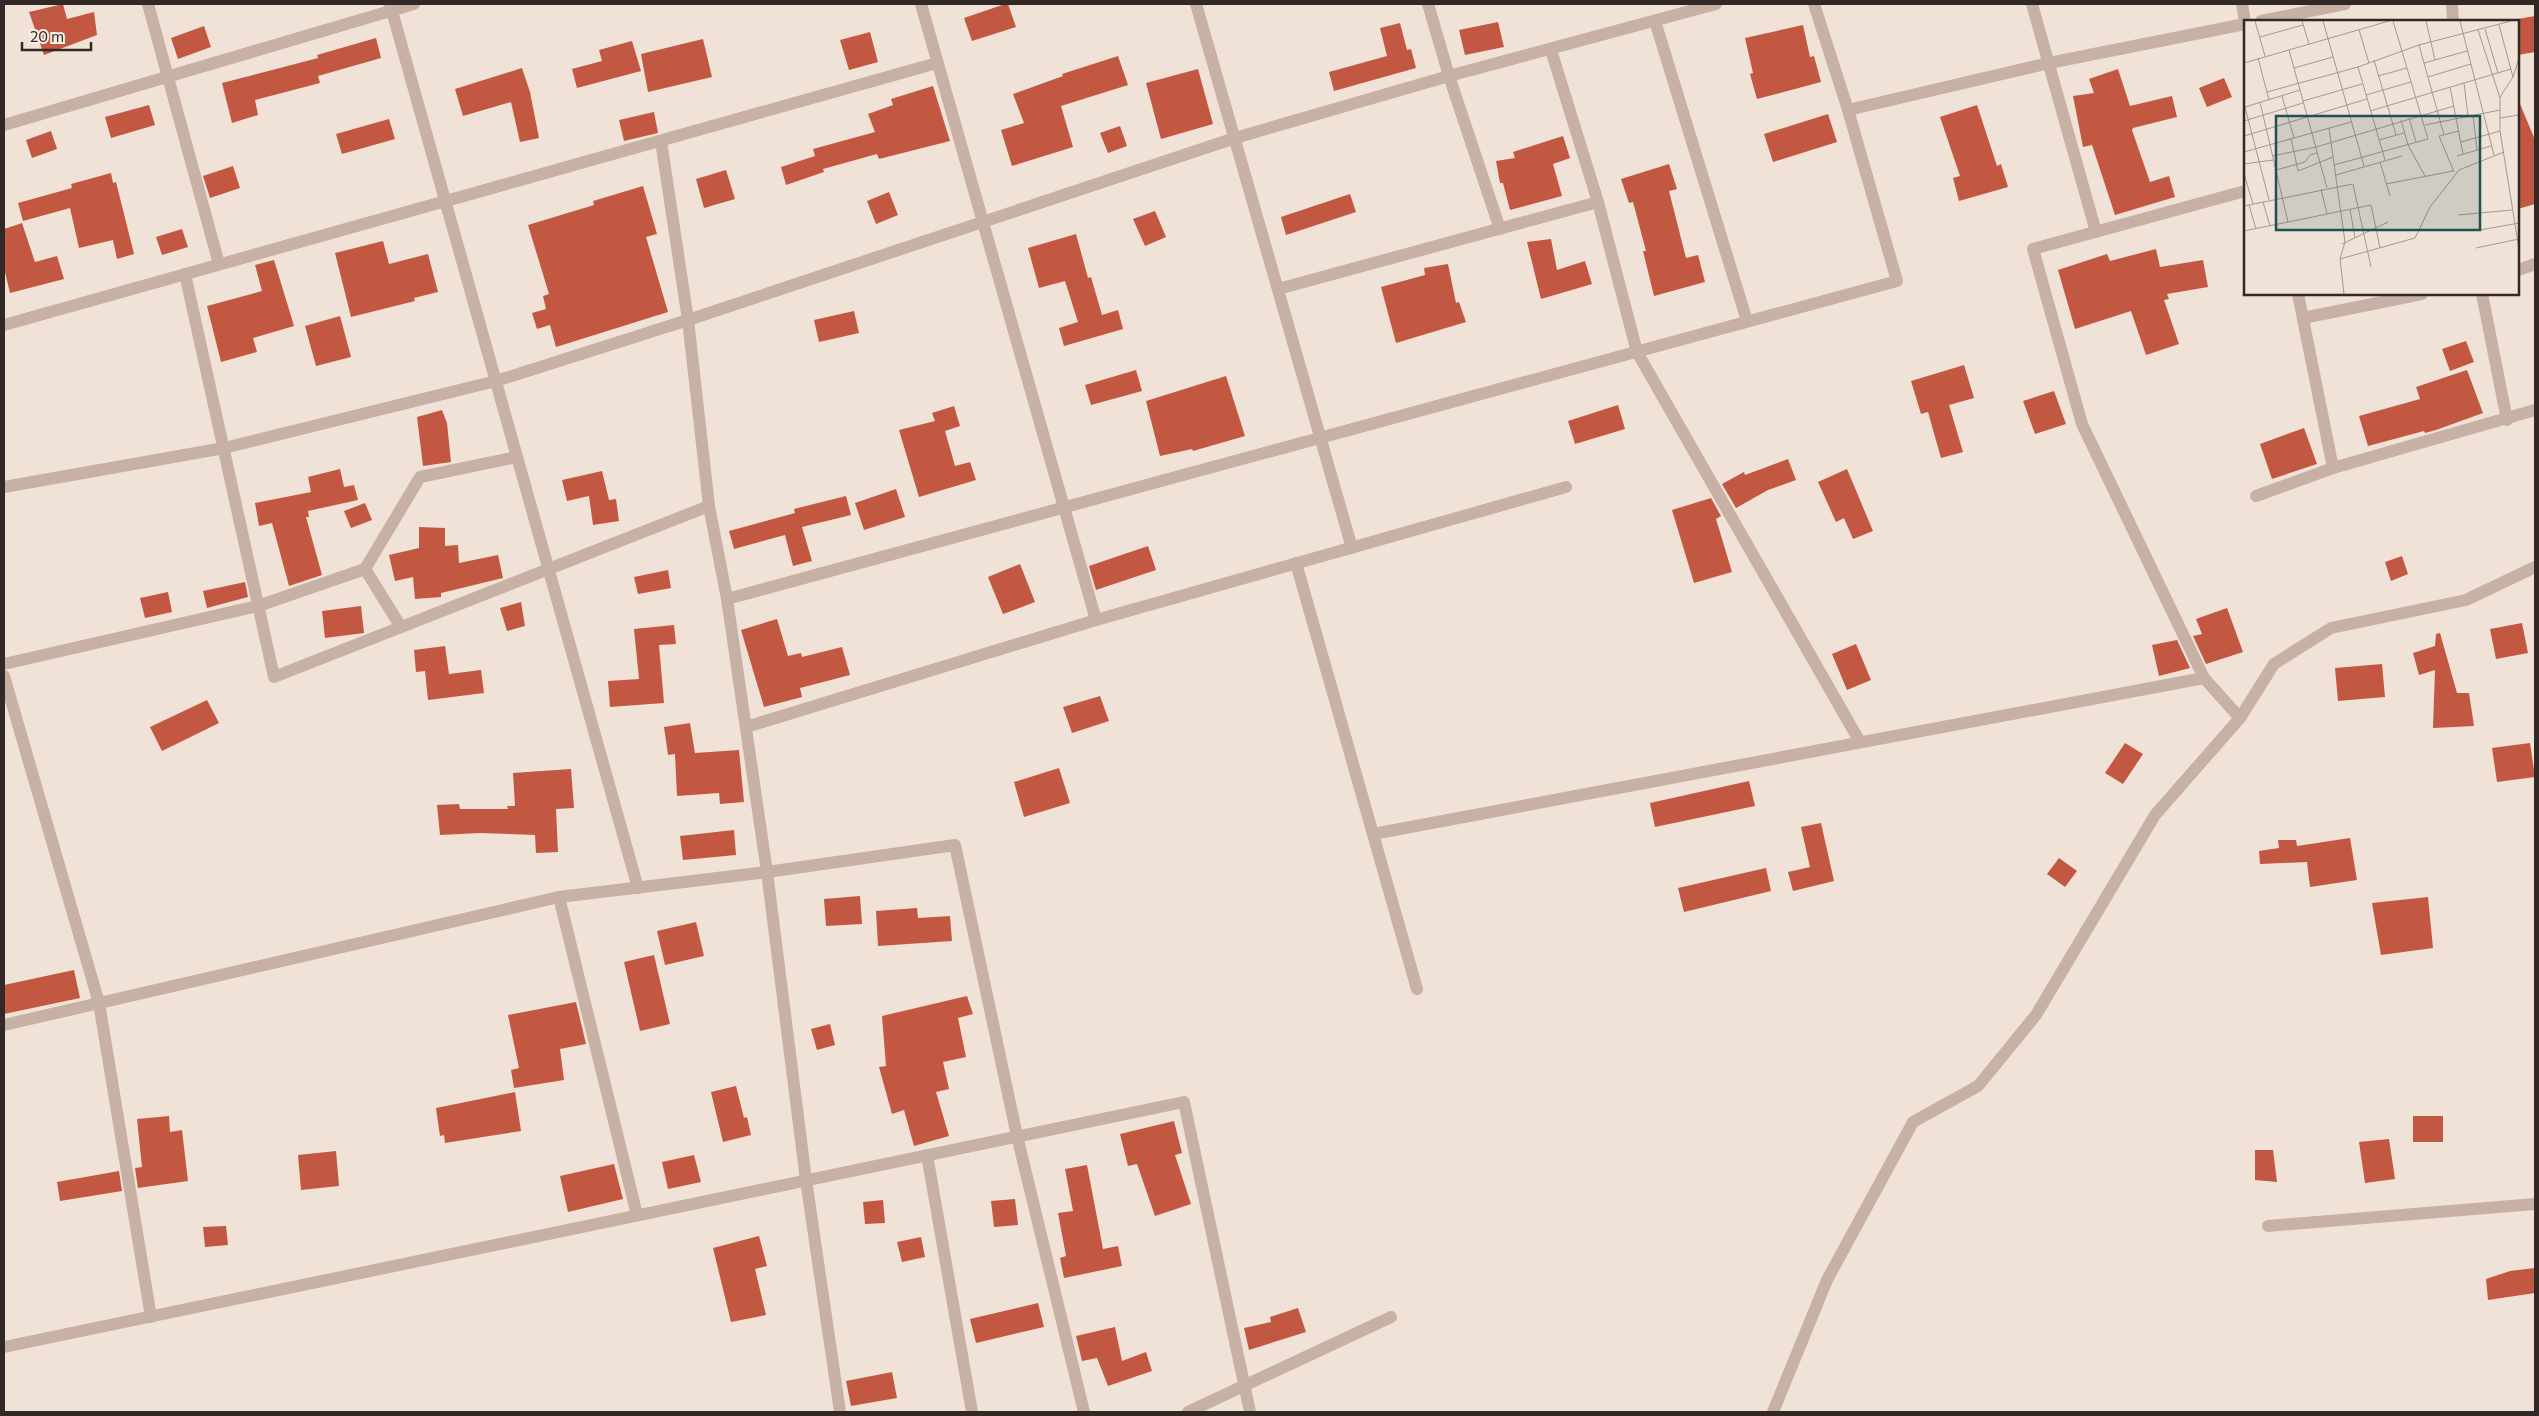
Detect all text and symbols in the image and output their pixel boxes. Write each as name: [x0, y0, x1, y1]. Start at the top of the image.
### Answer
scale bar: [22, 20, 91, 52]
inset map: [2244, 20, 2519, 295]
text: 20 m: [30, 27, 64, 45]

